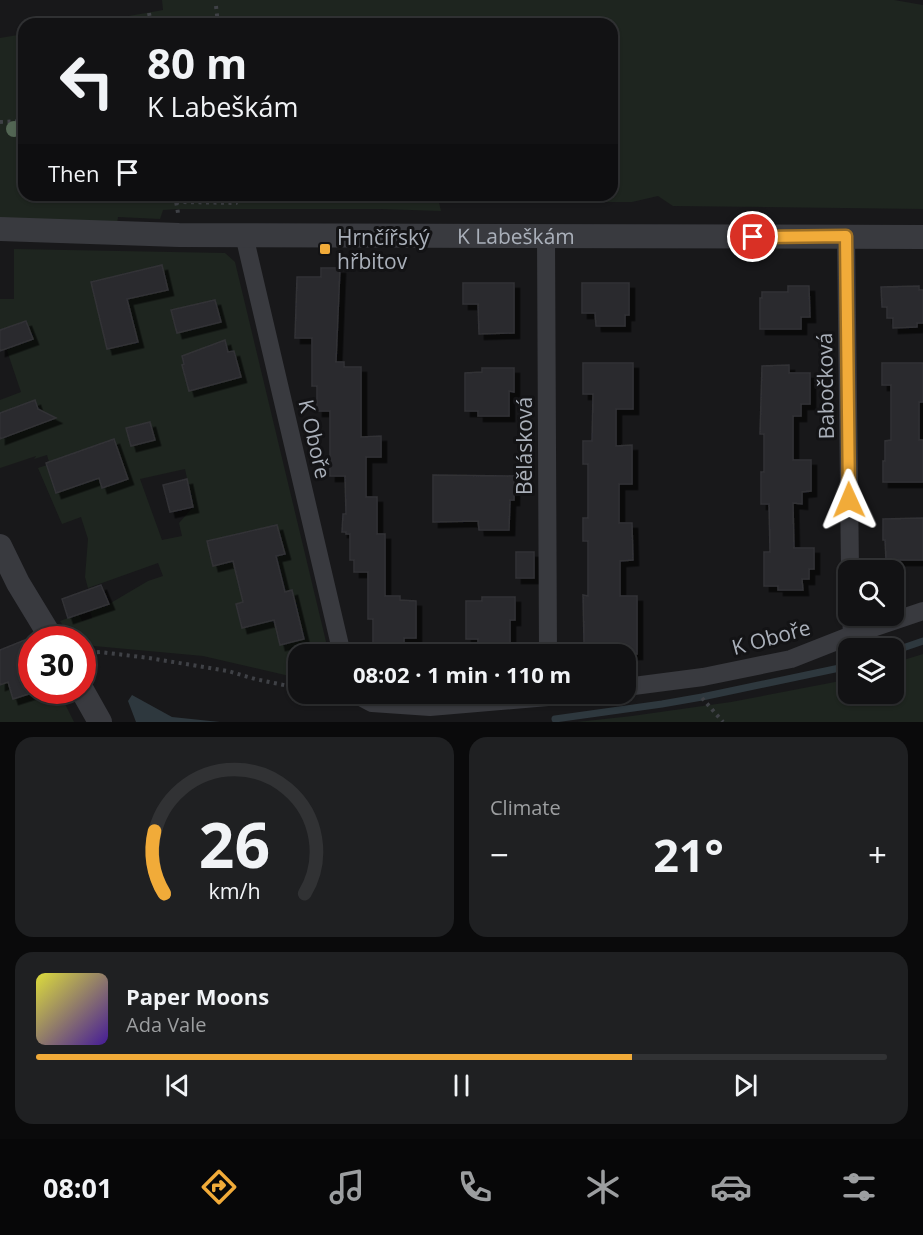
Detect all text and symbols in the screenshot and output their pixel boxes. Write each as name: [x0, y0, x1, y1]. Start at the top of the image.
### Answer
text: 80 m: [147, 34, 247, 91]
icon: left: [48, 42, 126, 120]
text: K Labeškám: [147, 88, 298, 125]
icon: arrive: [111, 156, 144, 189]
text: Then: [48, 158, 99, 188]
pin: [727, 211, 778, 262]
icon: arrive: [736, 220, 769, 253]
street label: K Labeškám: [457, 222, 575, 250]
place label: Hrnčířský hřbitov: [337, 223, 430, 275]
marker: Hrnčířský hřbitov: [318, 242, 332, 256]
street label: Babočková: [810, 332, 840, 440]
street label: K Oboře: [292, 397, 338, 481]
street label: Bělásková: [510, 397, 538, 495]
position arrow: [817, 468, 881, 532]
map controls: [838, 560, 904, 704]
button: search: [838, 560, 904, 626]
street label: K Oboře: [728, 613, 814, 661]
speed limit sign: 30: [18, 626, 96, 704]
button: layers: [838, 638, 904, 704]
text: 08:02 · 1 min · 110 m: [353, 659, 571, 689]
text: Climate: [490, 794, 561, 821]
text: 26: [199, 801, 270, 886]
text: 21°: [653, 824, 724, 885]
text: −: [490, 832, 509, 877]
text: +: [868, 832, 887, 877]
text: km/h: [208, 876, 261, 905]
text: Paper Moons: [126, 981, 269, 1011]
text: Ada Vale: [126, 1011, 207, 1038]
icon: previous: [161, 1069, 194, 1102]
icon: pause: [445, 1069, 478, 1102]
icon: next: [729, 1069, 762, 1102]
icon: directions: [198, 1166, 240, 1208]
icon: music: [326, 1166, 368, 1208]
icon: phone: [454, 1166, 496, 1208]
icon: climate: [582, 1166, 624, 1208]
icon: car: [710, 1166, 752, 1208]
icon: filters: [838, 1166, 880, 1208]
text: 08:01: [43, 1169, 112, 1206]

